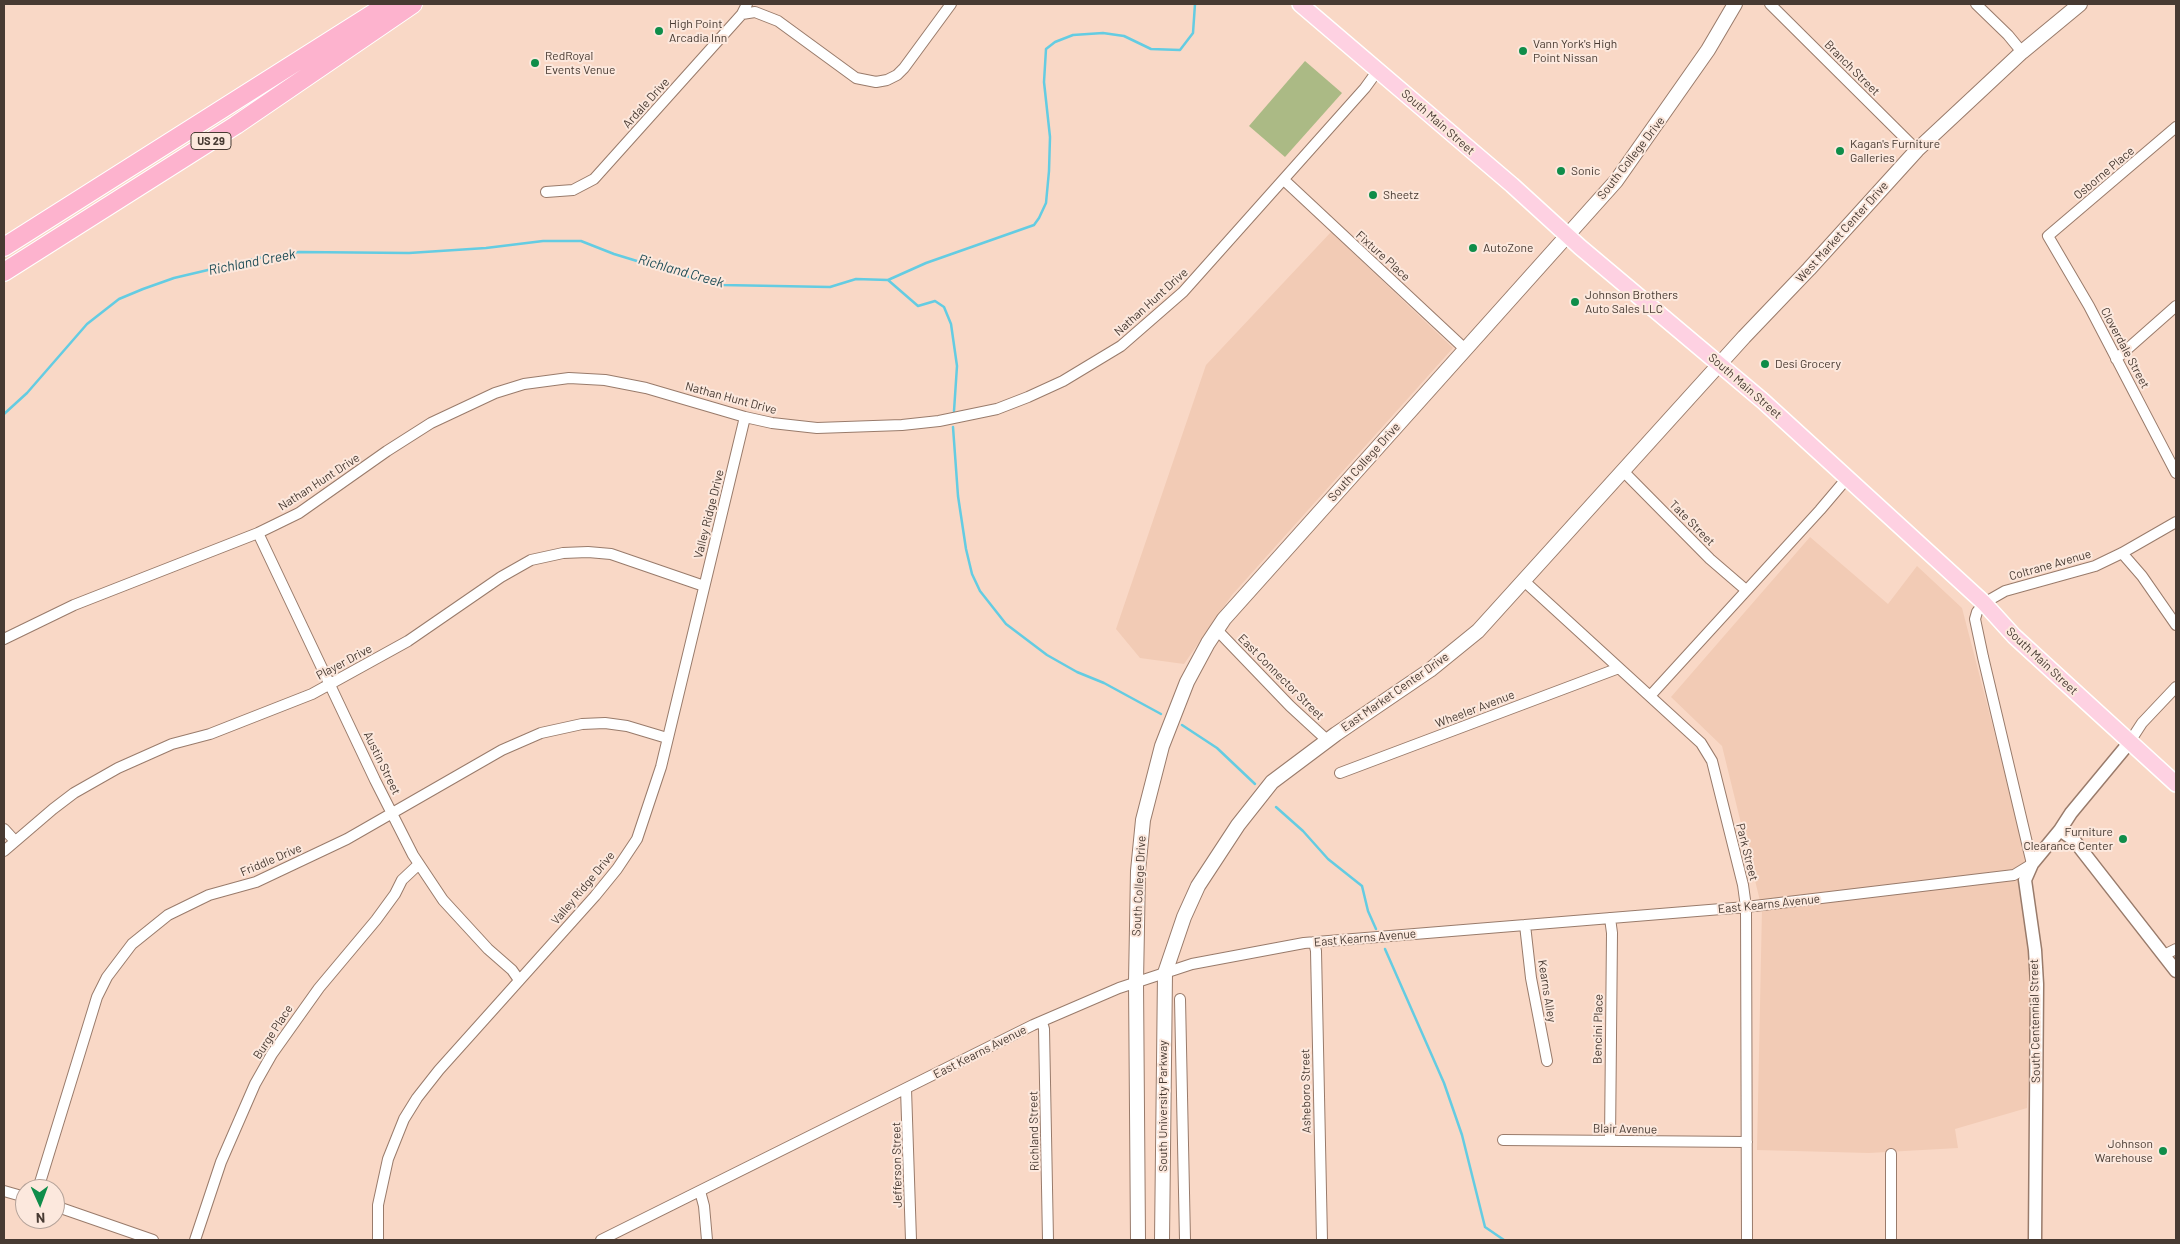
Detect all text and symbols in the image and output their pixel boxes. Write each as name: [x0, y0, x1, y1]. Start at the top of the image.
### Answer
place label: High Point Arcadia Inn: [669, 17, 727, 45]
marker: High Point Arcadia Inn: [653, 25, 665, 37]
place label: Vann York's High Point Nissan: [1533, 37, 1617, 65]
street label: Branch Street: [1821, 37, 1883, 99]
marker: Vann York's High Point Nissan: [1517, 45, 1529, 57]
place label: RedRoyal Events Venue: [545, 49, 615, 77]
marker: RedRoyal Events Venue: [529, 57, 541, 69]
street label: Ardale Drive: [620, 75, 672, 131]
street label: South Main Street: [1398, 86, 1478, 158]
street label: South College Drive: [1594, 114, 1668, 202]
road number: US 29: [191, 132, 231, 150]
place label: Kagan's Furniture Galleries: [1850, 137, 1940, 165]
street label: Osborne Place: [2071, 144, 2137, 202]
marker: Kagan's Furniture Galleries: [1834, 145, 1846, 157]
place label: Sonic: [1571, 164, 1600, 178]
marker: Sonic: [1555, 165, 1567, 177]
street label: West Market Center Drive: [1793, 179, 1891, 285]
place label: Sheetz: [1383, 188, 1419, 202]
marker: Sheetz: [1367, 189, 1379, 201]
street label: Fixture Place: [1353, 228, 1413, 284]
place label: AutoZone: [1483, 241, 1533, 255]
marker: AutoZone: [1467, 242, 1479, 254]
water label: Richland Creek: [207, 245, 297, 279]
water label: Richland Creek: [636, 251, 726, 291]
street label: Nathan Hunt Drive: [1111, 265, 1191, 339]
place label: Johnson Brothers Auto Sales LLC: [1585, 288, 1678, 316]
marker: Johnson Brothers Auto Sales LLC: [1569, 296, 1581, 308]
street label: Cloverdale Street: [2098, 305, 2152, 391]
street label: South Main Street: [1705, 350, 1785, 422]
place label: Desi Grocery: [1775, 357, 1841, 371]
marker: Desi Grocery: [1759, 358, 1771, 370]
street label: Nathan Hunt Drive: [684, 379, 778, 417]
street label: South College Drive: [1325, 420, 1403, 504]
street label: Nathan Hunt Drive: [276, 450, 362, 514]
street label: Valley Ridge Drive: [691, 468, 727, 560]
street label: Tate Street: [1666, 497, 1718, 549]
street label: Coltrane Avenue: [2007, 546, 2093, 584]
street label: South Main Street: [2003, 624, 2081, 698]
street label: East Connector Street: [1235, 631, 1327, 723]
street label: Player Drive: [314, 641, 374, 683]
street label: East Market Center Drive: [1338, 649, 1452, 735]
street label: Wheeler Avenue: [1433, 687, 1517, 731]
street label: Austin Street: [361, 729, 403, 797]
street label: Park Street: [1733, 822, 1761, 882]
place label: Furniture Clearance Center: [2024, 825, 2113, 853]
marker: Furniture Clearance Center: [2117, 833, 2129, 845]
street label: South College Drive: [1129, 835, 1149, 937]
street label: Friddle Drive: [238, 841, 304, 879]
street label: Valley Ridge Drive: [548, 848, 618, 928]
street label: East Kearns Avenue: [1717, 891, 1821, 917]
street label: East Kearns Avenue: [1313, 926, 1417, 950]
street label: Kearns Alley: [1535, 959, 1559, 1023]
street label: South Centennial Street: [2027, 959, 2043, 1083]
street label: Bencini Place: [1590, 994, 1606, 1064]
street label: Burge Place: [250, 1002, 296, 1062]
street label: East Kearns Avenue: [931, 1022, 1029, 1082]
street label: South University Parkway: [1156, 1040, 1170, 1172]
street label: Asheboro Street: [1298, 1048, 1314, 1134]
street label: Richland Street: [1026, 1091, 1042, 1171]
street label: Blair Avenue: [1593, 1121, 1657, 1137]
street label: Jefferson Street: [889, 1122, 905, 1208]
place label: Johnson Warehouse: [2095, 1137, 2153, 1165]
marker: Johnson Warehouse: [2157, 1145, 2169, 1157]
north arrow: [15, 1179, 65, 1229]
text: N: [36, 1210, 45, 1227]

